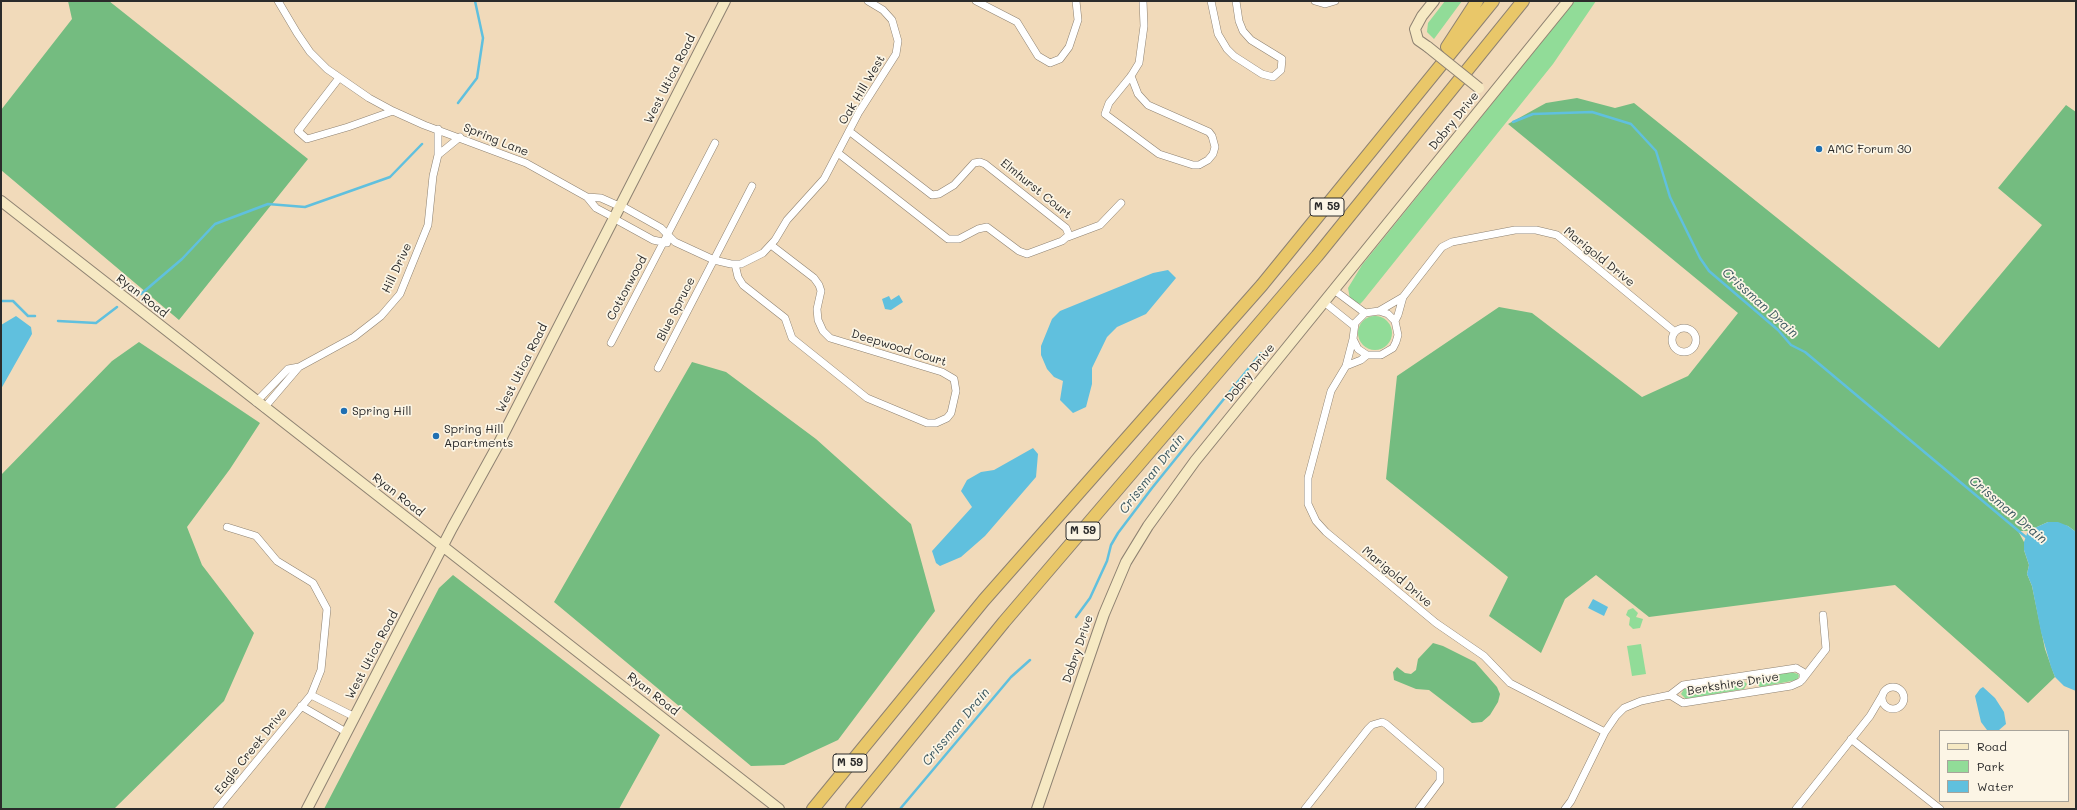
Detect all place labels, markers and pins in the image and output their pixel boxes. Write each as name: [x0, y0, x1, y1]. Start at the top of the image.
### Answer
place label: AMC Forum 30: [1827, 142, 1912, 156]
marker: AMC Forum 30: [1814, 144, 1824, 154]
place label: Spring Hill: [352, 404, 412, 418]
marker: Spring Hill: [339, 406, 349, 416]
place label: Spring Hill Apartments: [444, 422, 513, 450]
marker: Spring Hill Apartments: [431, 431, 441, 441]

